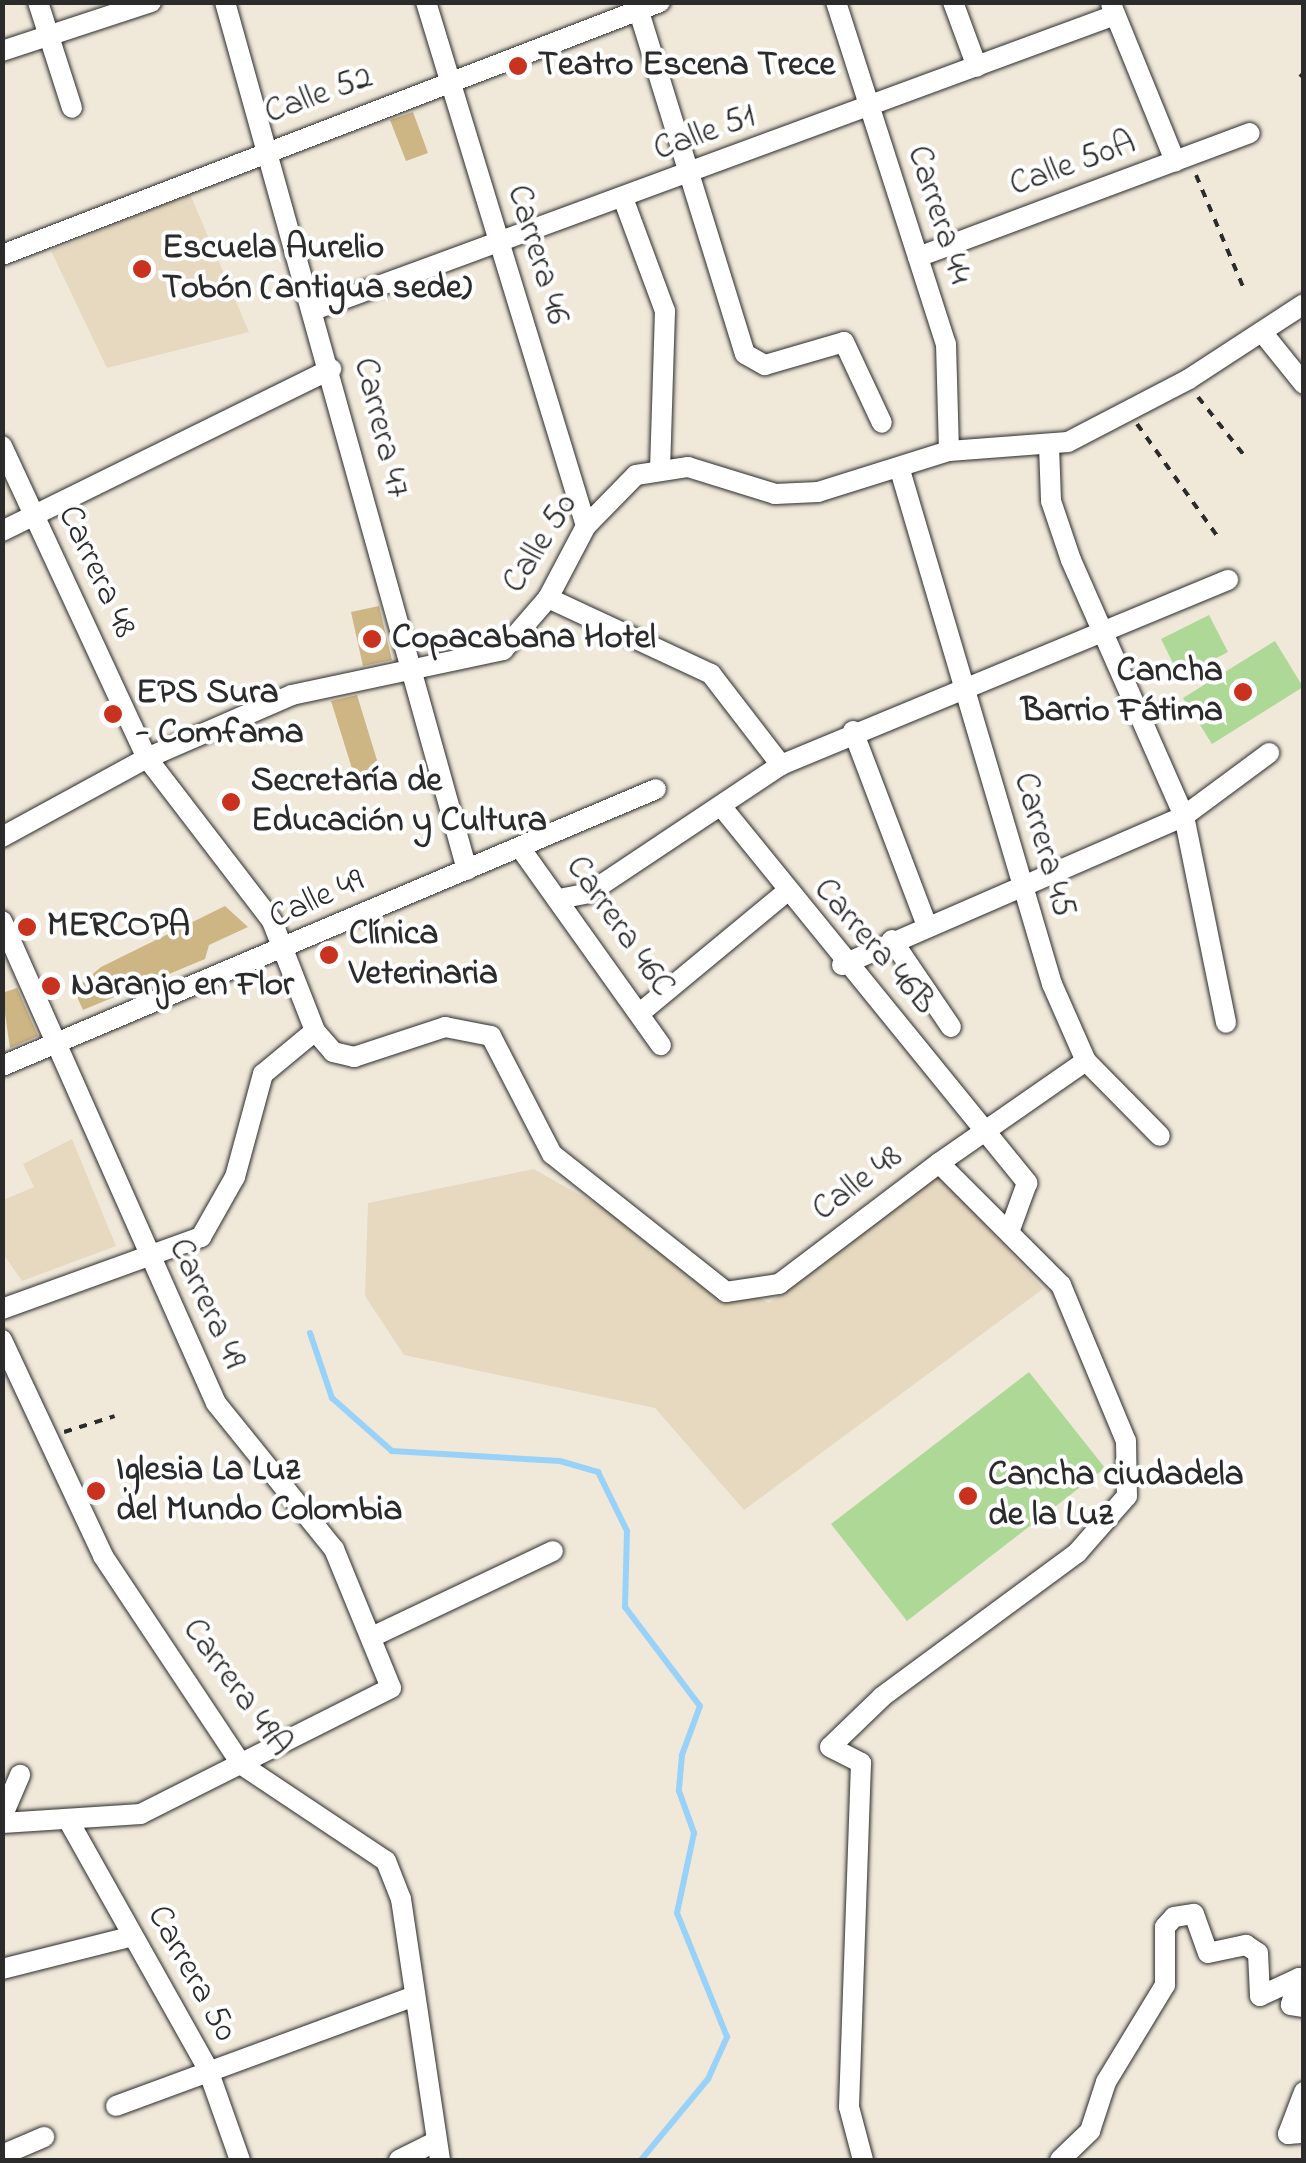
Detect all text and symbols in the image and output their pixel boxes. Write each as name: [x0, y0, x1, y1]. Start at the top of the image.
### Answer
place label: Teatro Escena Trece: [538, 45, 835, 87]
marker: Teatro Escena Trece: [507, 55, 529, 77]
street label: Calle 52: [259, 57, 379, 135]
street label: Calle 51: [648, 96, 762, 172]
street label: Calle 50A: [1004, 123, 1142, 207]
street label: Carrera 44: [896, 141, 980, 289]
street label: Carrera 46: [496, 180, 578, 330]
place label: Escuela Aurelio Tobón (antigua sede): [162, 228, 472, 310]
marker: Escuela Aurelio Tobón (antigua sede): [131, 258, 153, 280]
street label: Carrera 47: [342, 354, 418, 502]
street label: Calle 50: [494, 486, 588, 602]
street label: Carrera 48: [47, 499, 145, 645]
place label: Copacabana Hotel: [392, 618, 656, 660]
marker: Copacabana Hotel: [361, 628, 383, 650]
place label: Cancha Barrio Fátima: [1021, 651, 1223, 733]
place label: EPS Sura - Comfama: [136, 673, 304, 755]
marker: Cancha Barrio Fátima: [1232, 681, 1254, 703]
marker: EPS Sura - Comfama: [100, 701, 126, 727]
place label: Secretaría de Educación y Cultura: [251, 761, 547, 843]
street label: Carrera 45: [1002, 768, 1084, 922]
marker: Secretaría de Educación y Cultura: [220, 791, 242, 813]
street label: Carrera 46C: [555, 848, 683, 1006]
street label: Calle 49: [263, 861, 371, 939]
street label: Carrera 46B: [803, 870, 945, 1024]
place label: MERCOPA: [47, 906, 190, 948]
place label: Clínica Veterinaria: [349, 914, 498, 996]
marker: MERCOPA: [16, 916, 38, 938]
marker: Clínica Veterinaria: [318, 944, 340, 966]
place label: Naranjo en Flor: [71, 965, 294, 1007]
marker: Naranjo en Flor: [40, 975, 62, 997]
street label: Calle 48: [805, 1137, 911, 1231]
street label: Carrera 49: [158, 1232, 254, 1376]
place label: Iglesia La Luz del Mundo Colombia: [116, 1450, 402, 1532]
place label: Cancha ciudadela de la Luz: [988, 1455, 1244, 1537]
marker: Iglesia La Luz del Mundo Colombia: [85, 1480, 107, 1502]
marker: Cancha ciudadela de la Luz: [957, 1485, 979, 1507]
street label: Carrera 49A: [172, 1611, 300, 1765]
street label: Carrera 50: [136, 1899, 246, 2049]

